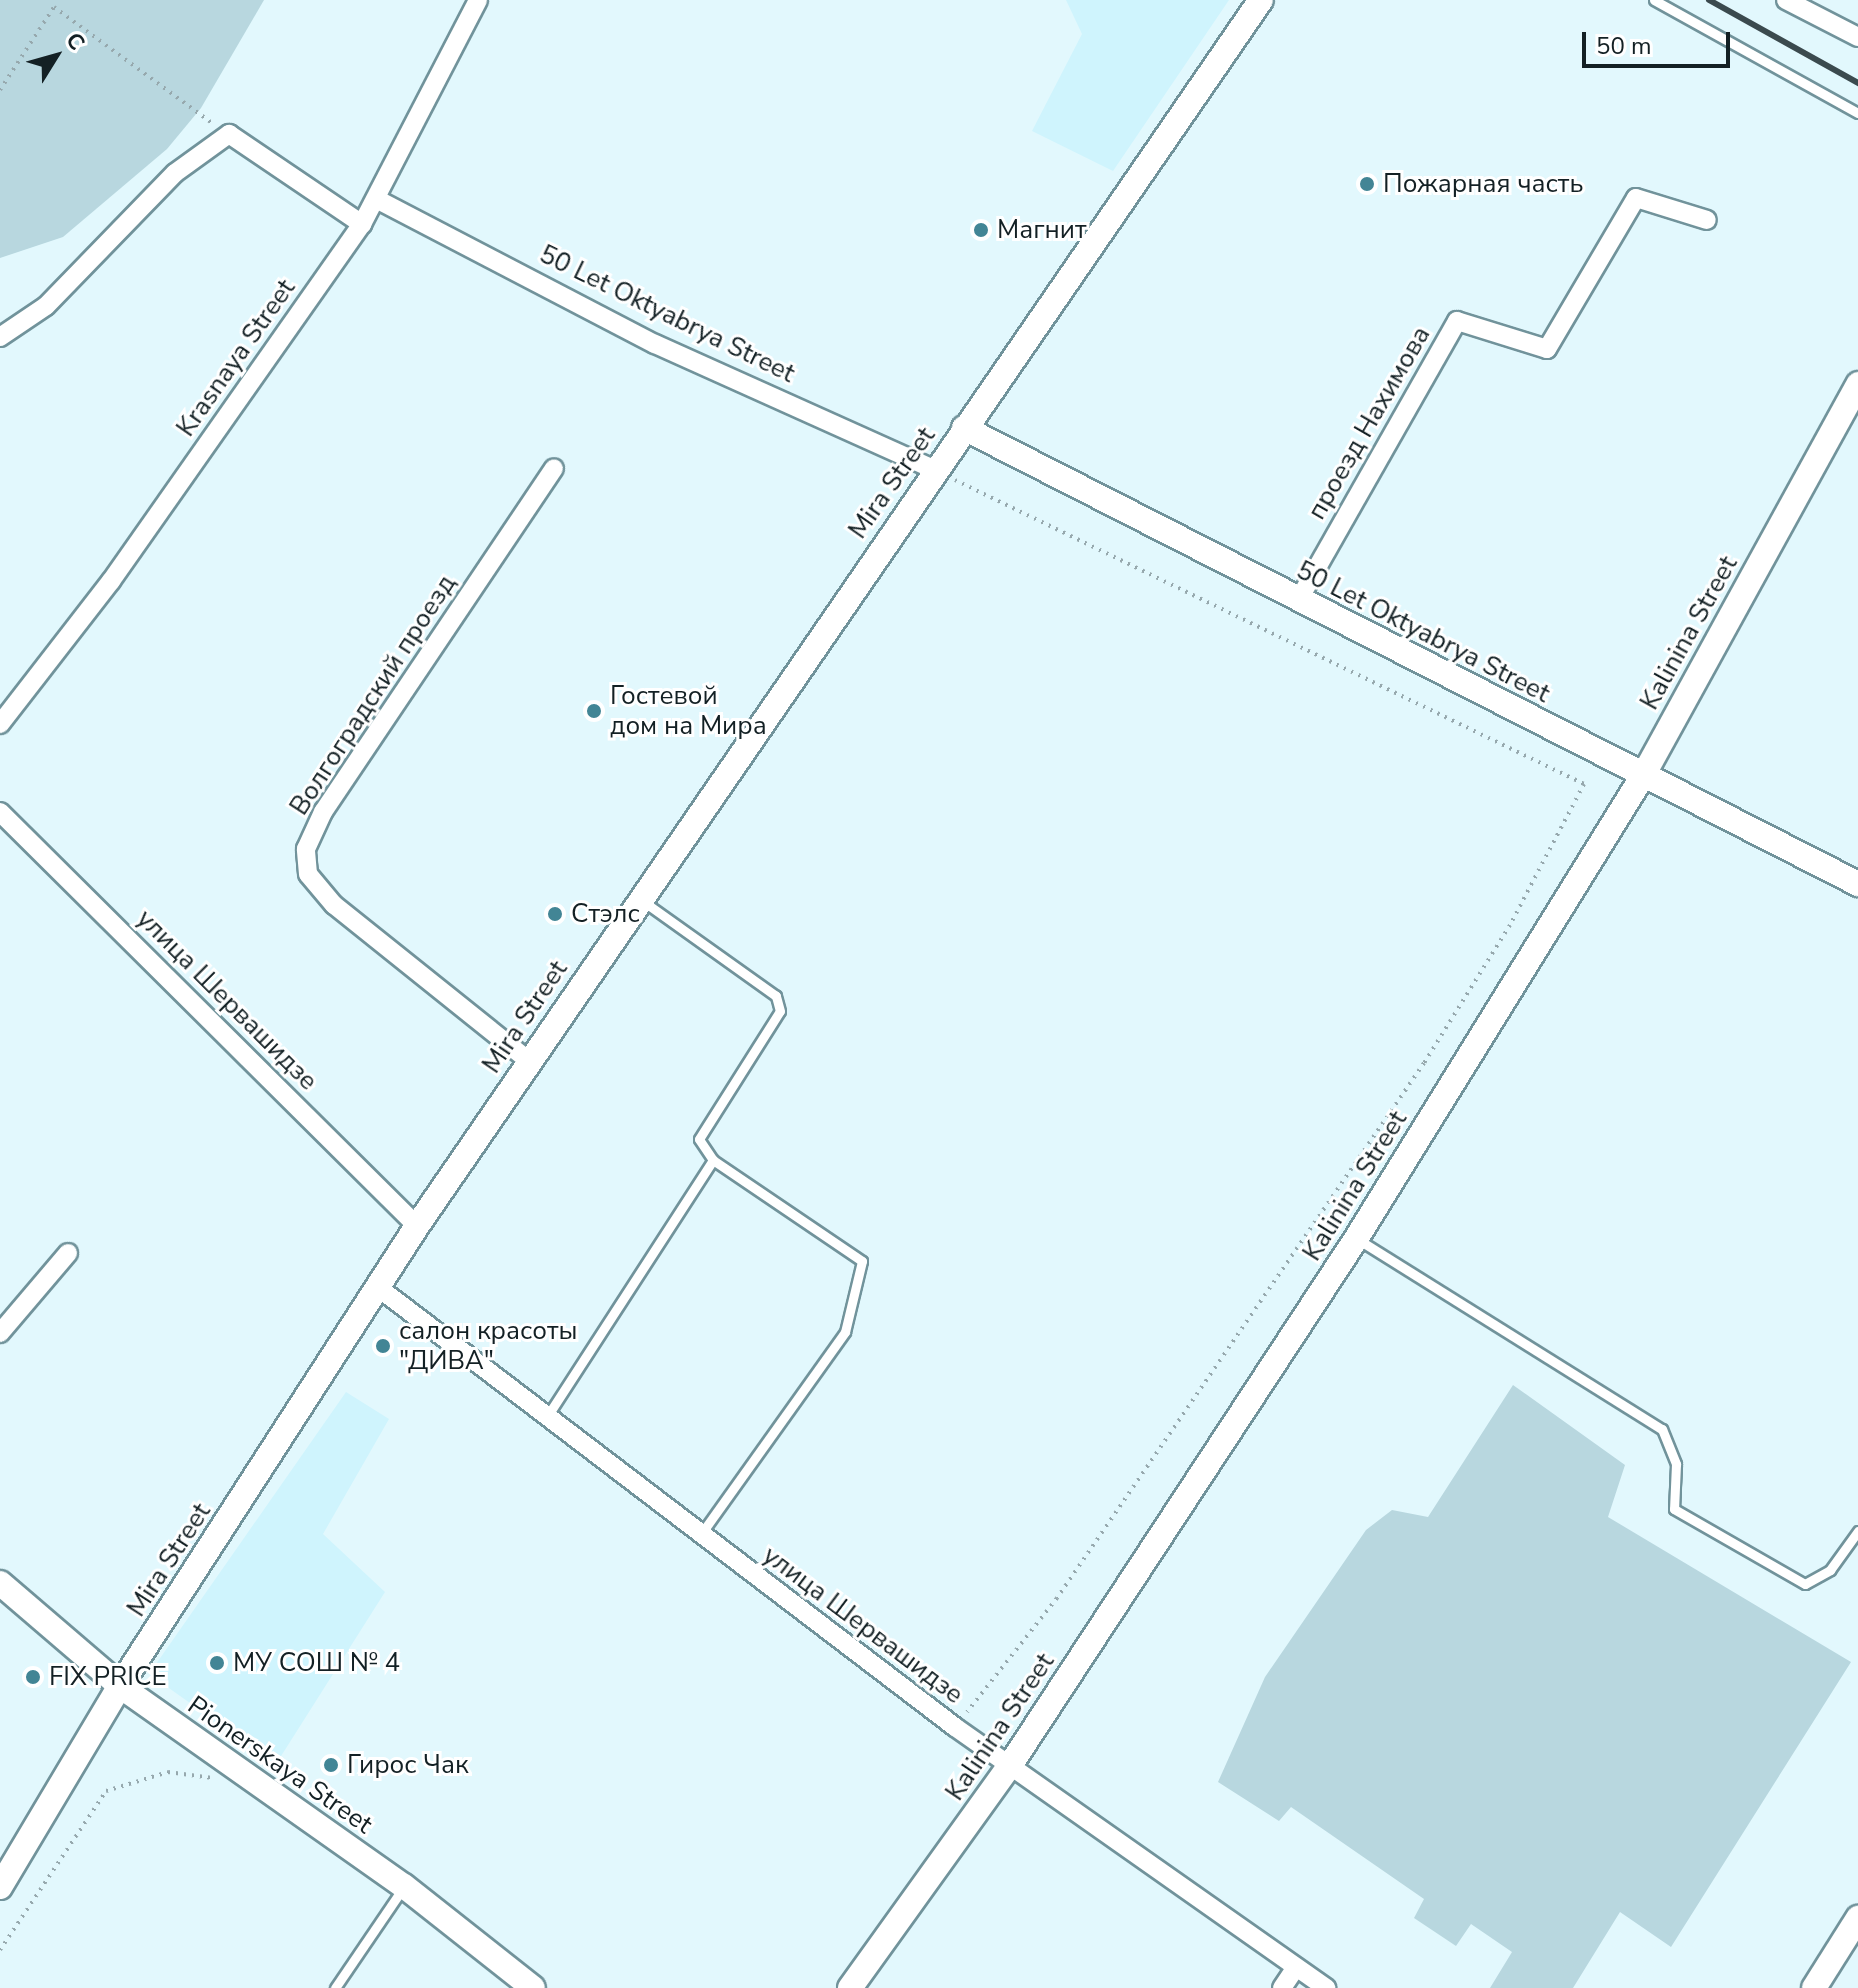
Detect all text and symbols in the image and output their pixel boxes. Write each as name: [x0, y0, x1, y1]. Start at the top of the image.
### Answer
north arrow: [16, 16, 96, 96]
scale bar: [1586, 16, 1734, 66]
text: С: [59, 27, 92, 57]
text: 50 m: [1596, 30, 1652, 62]
place label: Пожарная часть: [1383, 168, 1583, 200]
marker: Пожарная часть: [1358, 175, 1376, 193]
place label: Магнит: [997, 214, 1087, 246]
marker: Магнит: [972, 221, 990, 239]
street label: 50 Let Oktyabrya Street: [534, 239, 800, 389]
street label: Krasnaya Street: [170, 273, 302, 443]
street label: проезд Нахимова: [1301, 321, 1437, 525]
street label: Mira Street: [842, 421, 942, 545]
street label: Kalinina Street: [1634, 551, 1744, 715]
street label: 50 Let Oktyabrya Street: [1291, 555, 1555, 709]
street label: Волгоградский проезд: [284, 569, 462, 821]
place label: Гостевой дом на Мира: [610, 680, 767, 742]
marker: Гостевой дом на Мира: [585, 702, 603, 720]
place label: Стэлс: [571, 898, 640, 930]
street label: улица Шервашидзе: [130, 903, 324, 1097]
marker: Стэлс: [546, 905, 564, 923]
street label: Mira Street: [476, 955, 574, 1079]
street label: Kalinina Street: [1297, 1105, 1413, 1267]
place label: салон красоты "ДИВА": [399, 1315, 578, 1376]
marker: салон красоты "ДИВА": [374, 1337, 392, 1355]
street label: Mira Street: [121, 1497, 217, 1623]
street label: улица Шервашидзе: [757, 1540, 969, 1710]
place label: МУ СОШ № 4: [233, 1647, 400, 1679]
street label: Kalinina Street: [939, 1648, 1061, 1806]
marker: МУ СОШ № 4: [208, 1654, 226, 1672]
place label: FIX PRICE: [49, 1661, 167, 1693]
marker: FIX PRICE: [24, 1668, 42, 1686]
street label: Pionerskaya Street: [182, 1690, 378, 1840]
place label: Гирос Чак: [347, 1749, 469, 1781]
marker: Гирос Чак: [322, 1756, 340, 1774]

